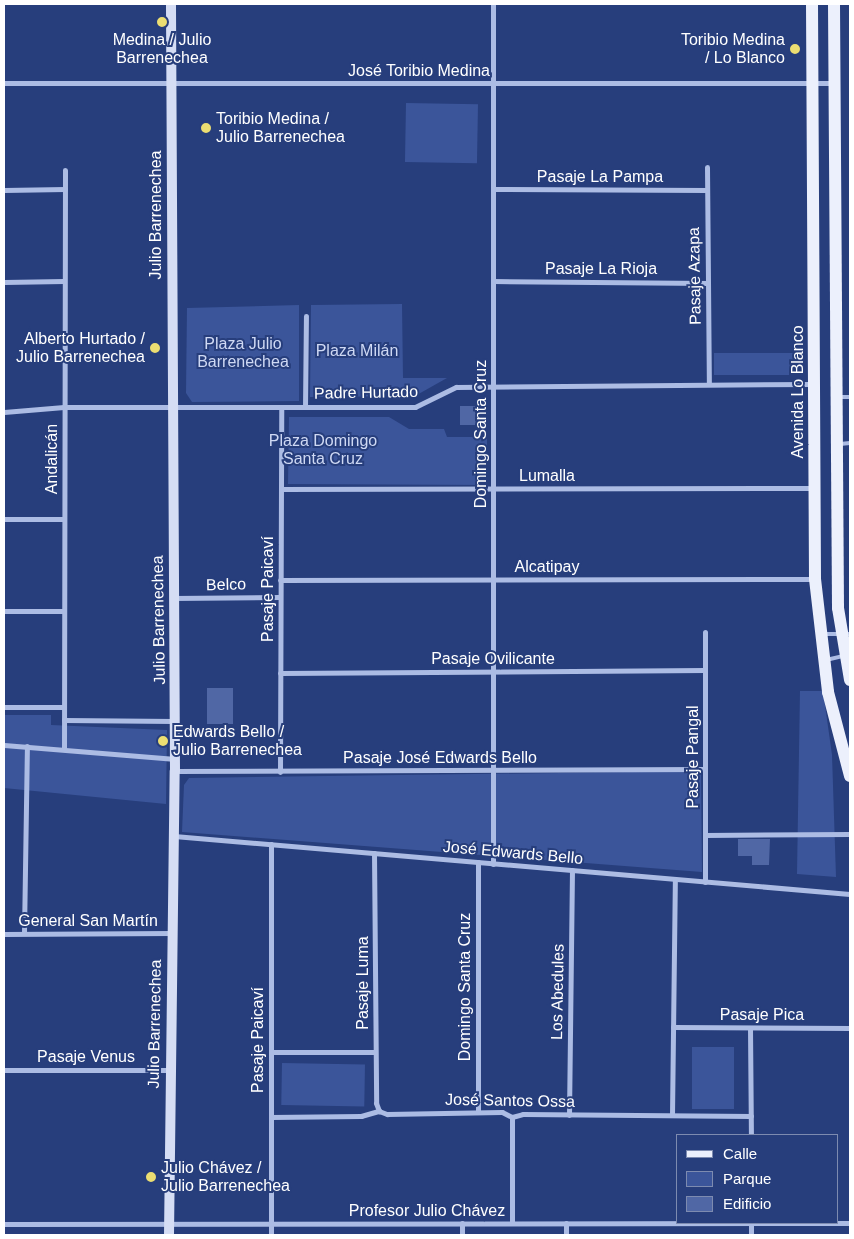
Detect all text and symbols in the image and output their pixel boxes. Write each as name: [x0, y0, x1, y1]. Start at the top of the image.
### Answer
marker: Medina / Julio Barrenechea: [156, 16, 168, 28]
place label: Medina / Julio Barrenechea: [113, 30, 211, 68]
place label: Toribio Medina / Lo Blanco: [681, 30, 785, 68]
marker: Toribio Medina / Lo Blanco: [789, 43, 801, 55]
street label: José Toribio Medina: [348, 61, 490, 81]
place label: Toribio Medina / Julio Barrenechea: [216, 109, 345, 147]
marker: Toribio Medina / Julio Barrenechea: [200, 122, 212, 134]
street label: Julio Barrenechea: [146, 151, 166, 279]
street label: Pasaje La Pampa: [537, 167, 663, 187]
street label: Pasaje Azapa: [685, 226, 705, 326]
street label: Pasaje La Rioja: [545, 259, 657, 279]
street label: Avenida Lo Blanco: [788, 325, 808, 459]
place label: Alberto Hurtado / Julio Barrenechea: [16, 329, 145, 367]
park label: Plaza Julio Barrenechea: [197, 334, 289, 372]
park label: Plaza Milán: [316, 341, 398, 361]
marker: Alberto Hurtado / Julio Barrenechea: [149, 342, 161, 354]
street label: Domingo Santa Cruz: [471, 360, 491, 508]
street label: Padre Hurtado: [314, 382, 418, 404]
street label: Andalicán: [42, 424, 62, 494]
park label: Plaza Domingo Santa Cruz: [269, 431, 377, 469]
street label: Lumalla: [519, 466, 575, 486]
street label: Pasaje Paicaví: [258, 536, 278, 642]
street label: Julio Barrenechea: [148, 555, 170, 685]
street label: Alcatipay: [515, 557, 579, 577]
street label: Belco: [206, 575, 246, 595]
street label: Pasaje Ovilicante: [431, 649, 555, 669]
street label: Pasaje Pangal: [683, 705, 703, 809]
place label: Edwards Bello / Julio Barrenechea: [173, 722, 302, 760]
marker: Edwards Bello / Julio Barrenechea: [157, 735, 169, 747]
street label: Pasaje José Edwards Bello: [343, 748, 537, 768]
street label: José Edwards Bello: [442, 837, 584, 869]
street label: General San Martín: [18, 911, 158, 931]
street label: Domingo Santa Cruz: [455, 913, 475, 1061]
street label: Pasaje Luma: [353, 936, 373, 1030]
street label: Los Abedules: [548, 943, 568, 1041]
street label: Julio Barrenechea: [144, 959, 166, 1089]
street label: Pasaje Paicaví: [248, 987, 268, 1093]
street label: Pasaje Pica: [720, 1005, 804, 1025]
street label: Pasaje Venus: [37, 1047, 135, 1067]
street label: José Santos Ossa: [445, 1090, 575, 1112]
legend: [676, 1134, 839, 1224]
text: Calle: [723, 1145, 757, 1162]
place label: Julio Chávez / Julio Barrenechea: [161, 1158, 290, 1196]
text: Parque: [723, 1170, 771, 1187]
marker: Julio Chávez / Julio Barrenechea: [145, 1171, 157, 1183]
text: Edificio: [723, 1195, 771, 1212]
street label: Profesor Julio Chávez: [349, 1201, 505, 1221]

